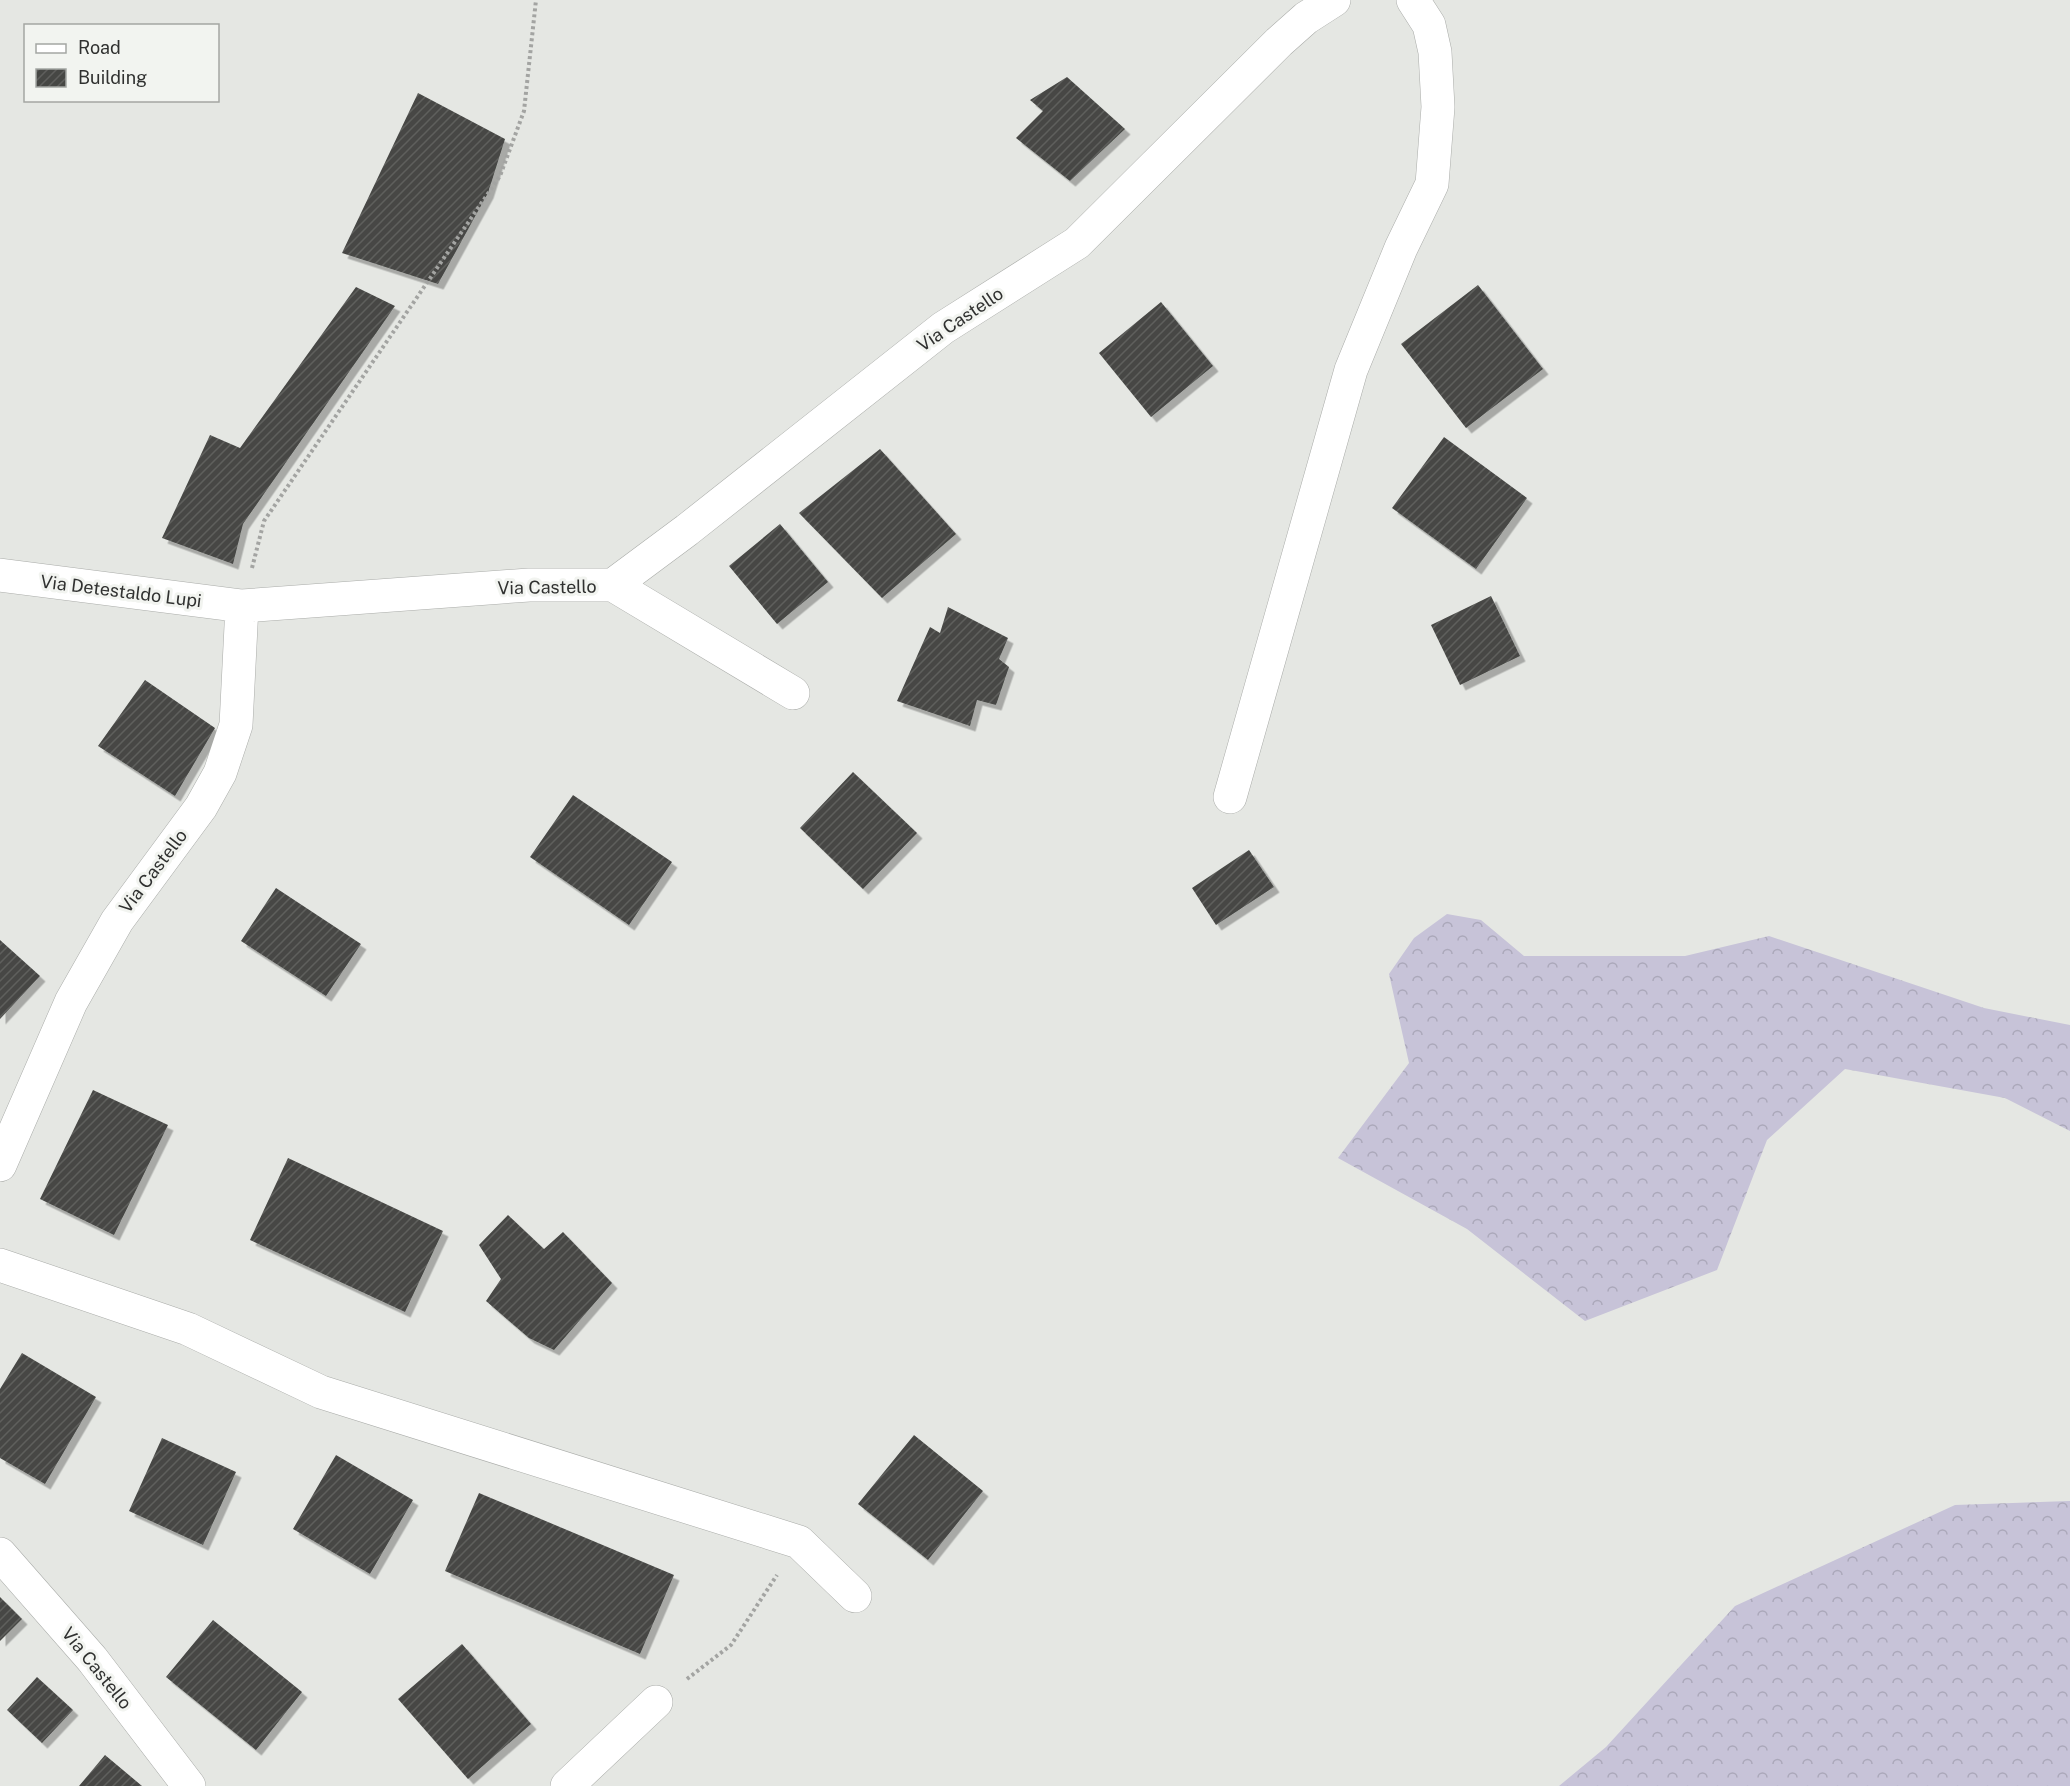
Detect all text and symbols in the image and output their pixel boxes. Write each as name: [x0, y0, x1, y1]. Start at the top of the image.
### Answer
legend: [24, 24, 219, 102]
text: Road: [78, 37, 121, 58]
text: Building: [78, 67, 147, 88]
street label: Via Castello: [913, 283, 1007, 355]
street label: Via Detestaldo Lupi: [39, 571, 203, 611]
street label: Via Castello: [497, 576, 597, 598]
street label: Via Castello: [115, 825, 191, 917]
street label: Via Castello: [58, 1623, 136, 1713]

